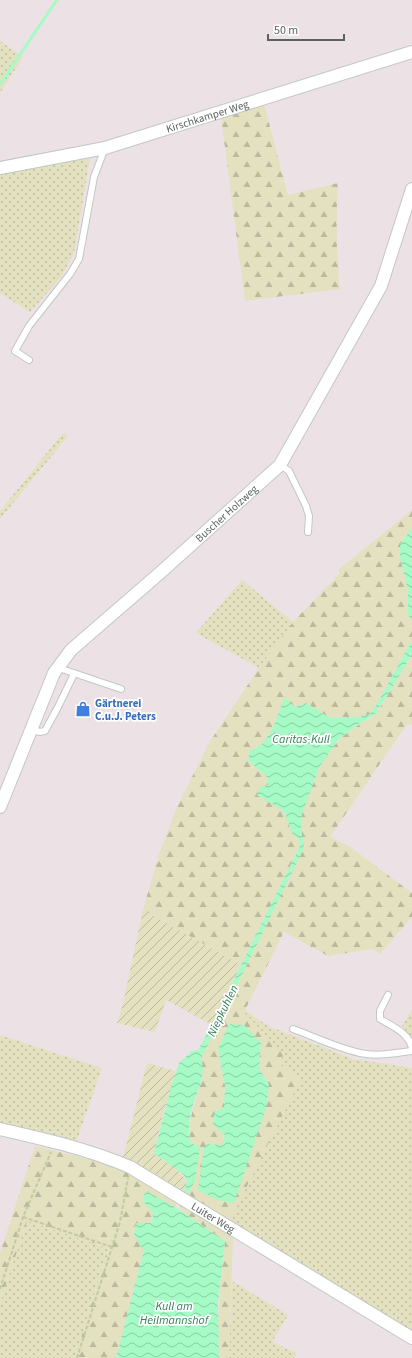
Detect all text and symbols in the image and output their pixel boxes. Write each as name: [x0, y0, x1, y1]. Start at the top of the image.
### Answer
scale bar: [268, 16, 344, 42]
text: 50 m: [274, 22, 298, 39]
street label: Kirschkamper Weg: [164, 96, 251, 136]
street label: Buscher Holzweg: [192, 481, 261, 545]
place label: Gärtnerei C.u.J. Peters: [95, 696, 156, 724]
shop icon: Gärtnerei C.u.J. Peters: [74, 700, 92, 718]
water label: Caritas-Kull: [272, 731, 330, 748]
water label: Niepkuhlen: [203, 982, 243, 1040]
street label: Luiter Weg: [189, 1198, 238, 1237]
water label: Kull am Heilmannshof: [140, 1298, 210, 1329]

